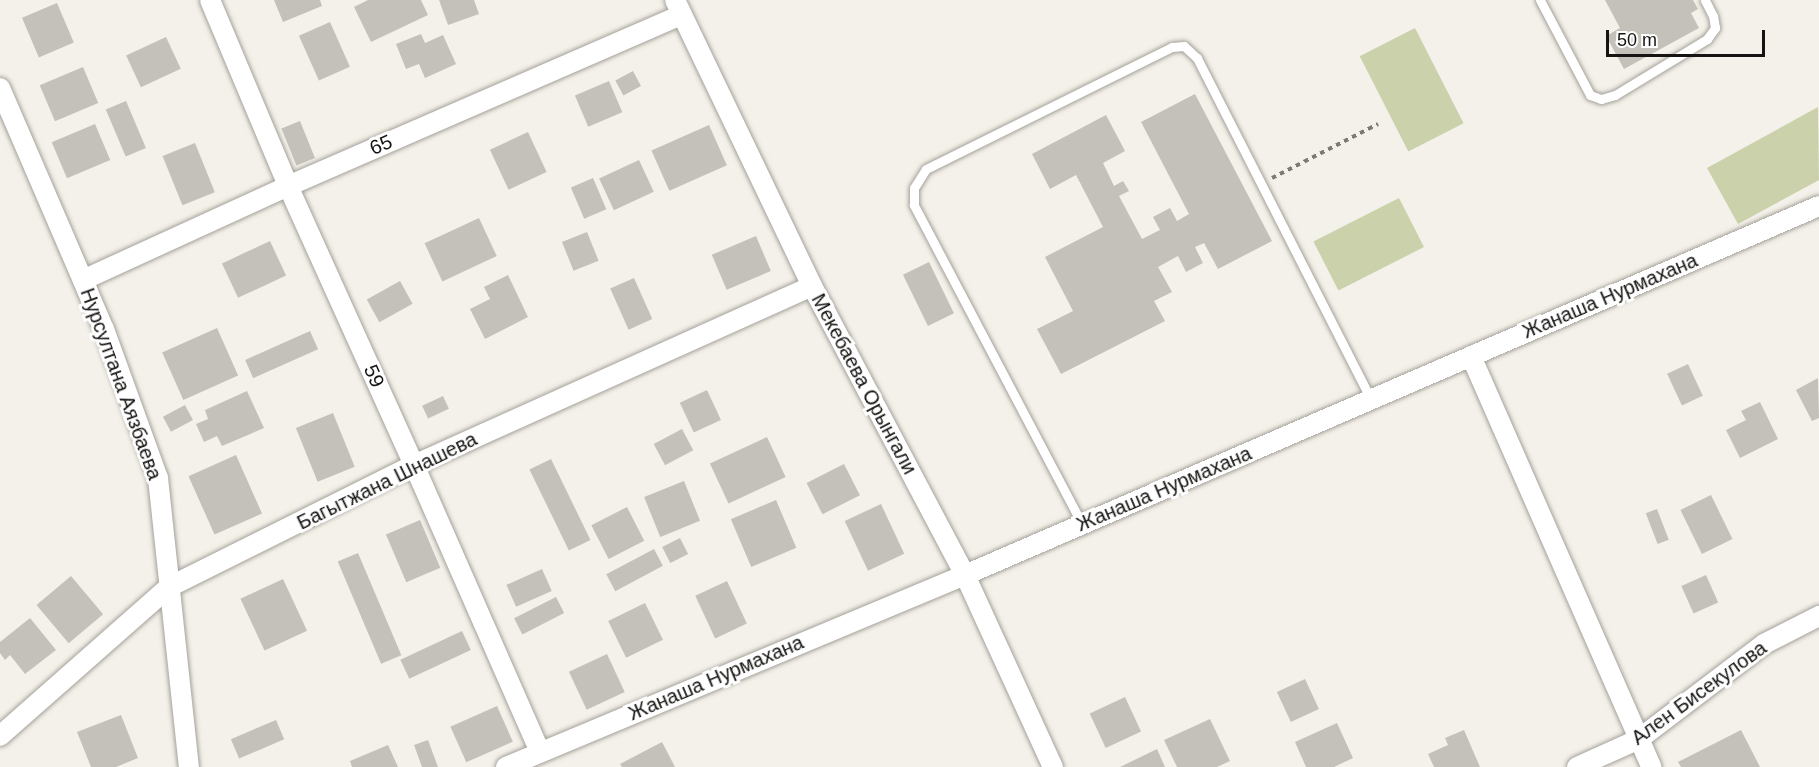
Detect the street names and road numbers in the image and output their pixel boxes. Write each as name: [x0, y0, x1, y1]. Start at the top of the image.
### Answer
street label: 65: [366, 130, 396, 160]
street label: Жанаша Нурмахана: [1519, 248, 1701, 344]
street label: Нурсултана Аязбаева: [75, 285, 167, 483]
street label: Мекебаева Орынгали: [806, 290, 922, 478]
street label: 59: [359, 361, 389, 391]
street label: Багытжана Шнашева: [293, 427, 481, 535]
street label: Жанаша Нурмахана: [1073, 441, 1255, 537]
street label: Жанаша Нурмахана: [625, 630, 807, 726]
street label: Ален Бисекулова: [1627, 636, 1771, 750]

